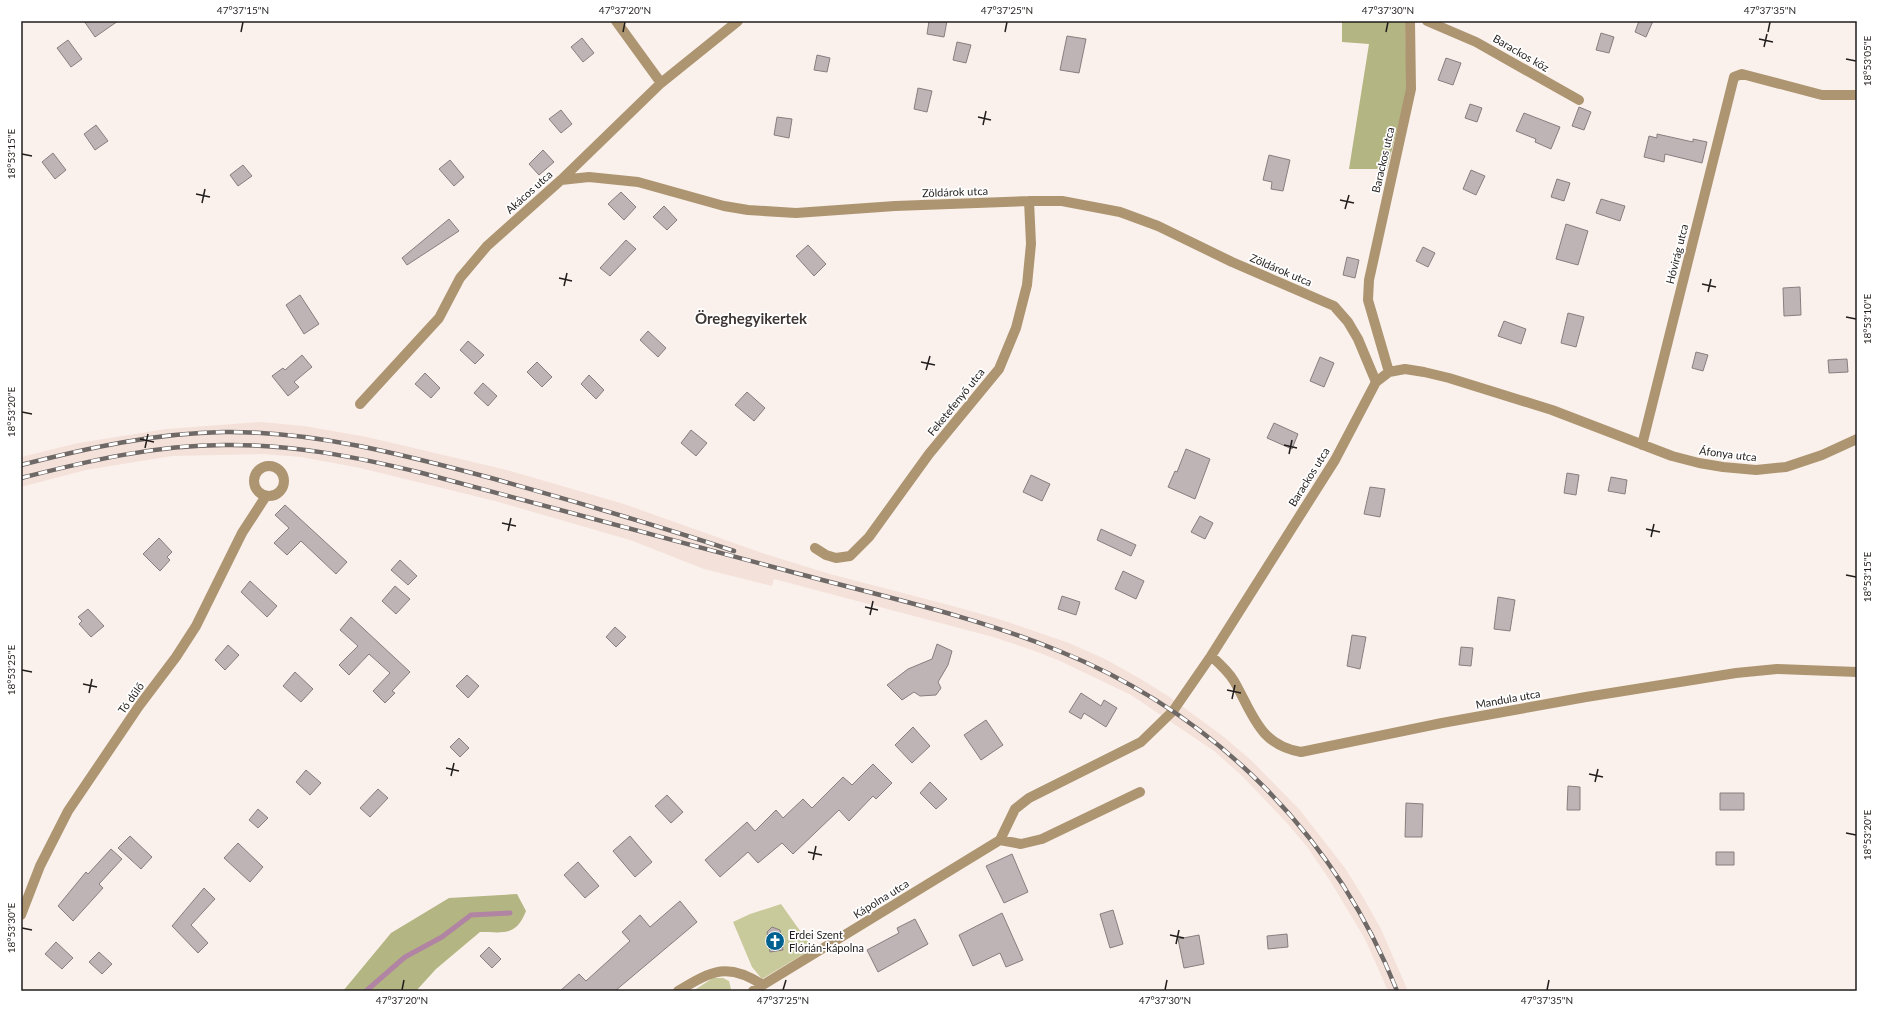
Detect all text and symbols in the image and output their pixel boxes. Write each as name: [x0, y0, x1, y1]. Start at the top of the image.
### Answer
text: 47°37'15"N: [217, 4, 269, 16]
text: 47°37'20"N: [599, 4, 651, 16]
text: 47°37'25"N: [981, 4, 1033, 16]
text: 47°37'30"N: [1362, 4, 1414, 16]
text: 47°37'35"N: [1744, 4, 1796, 16]
street label: Barackos köz: [1491, 31, 1552, 74]
text: 18°53'05"E: [1861, 36, 1873, 86]
street label: Barackos utca: [1369, 126, 1396, 194]
text: 18°53'15"E: [5, 129, 17, 179]
street label: Akácos utca: [503, 167, 555, 216]
street label: Zöldárok utca: [922, 184, 988, 199]
street label: Hóvirág utca: [1663, 223, 1690, 285]
street label: Zöldárok utca: [1248, 251, 1314, 288]
text: 18°53'10"E: [1861, 294, 1873, 344]
district label: Öreghegyikertek: [695, 309, 808, 327]
street label: Feketefenyő utca: [924, 365, 987, 438]
text: 18°53'20"E: [5, 387, 17, 437]
street label: Áfonya utca: [1699, 444, 1758, 463]
street label: Barackos utca: [1285, 445, 1332, 509]
text: 18°53'15"E: [1861, 552, 1873, 602]
text: 18°53'25"E: [5, 645, 17, 695]
street label: Tó dűlő: [115, 680, 146, 716]
street label: Mandula utca: [1474, 686, 1541, 711]
text: 18°53'20"E: [1861, 810, 1873, 860]
street label: Kápolna utca: [851, 876, 911, 921]
text: 18°53'30"E: [5, 903, 17, 953]
place label: Erdei Szent Flórián-kápolna: [789, 928, 864, 954]
church icon: Erdei Szent Flórián-kápolna: [764, 930, 786, 952]
text: 47°37'20"N: [376, 994, 428, 1006]
text: 47°37'25"N: [757, 994, 809, 1006]
text: 47°37'30"N: [1139, 994, 1191, 1006]
text: 47°37'35"N: [1521, 994, 1573, 1006]

